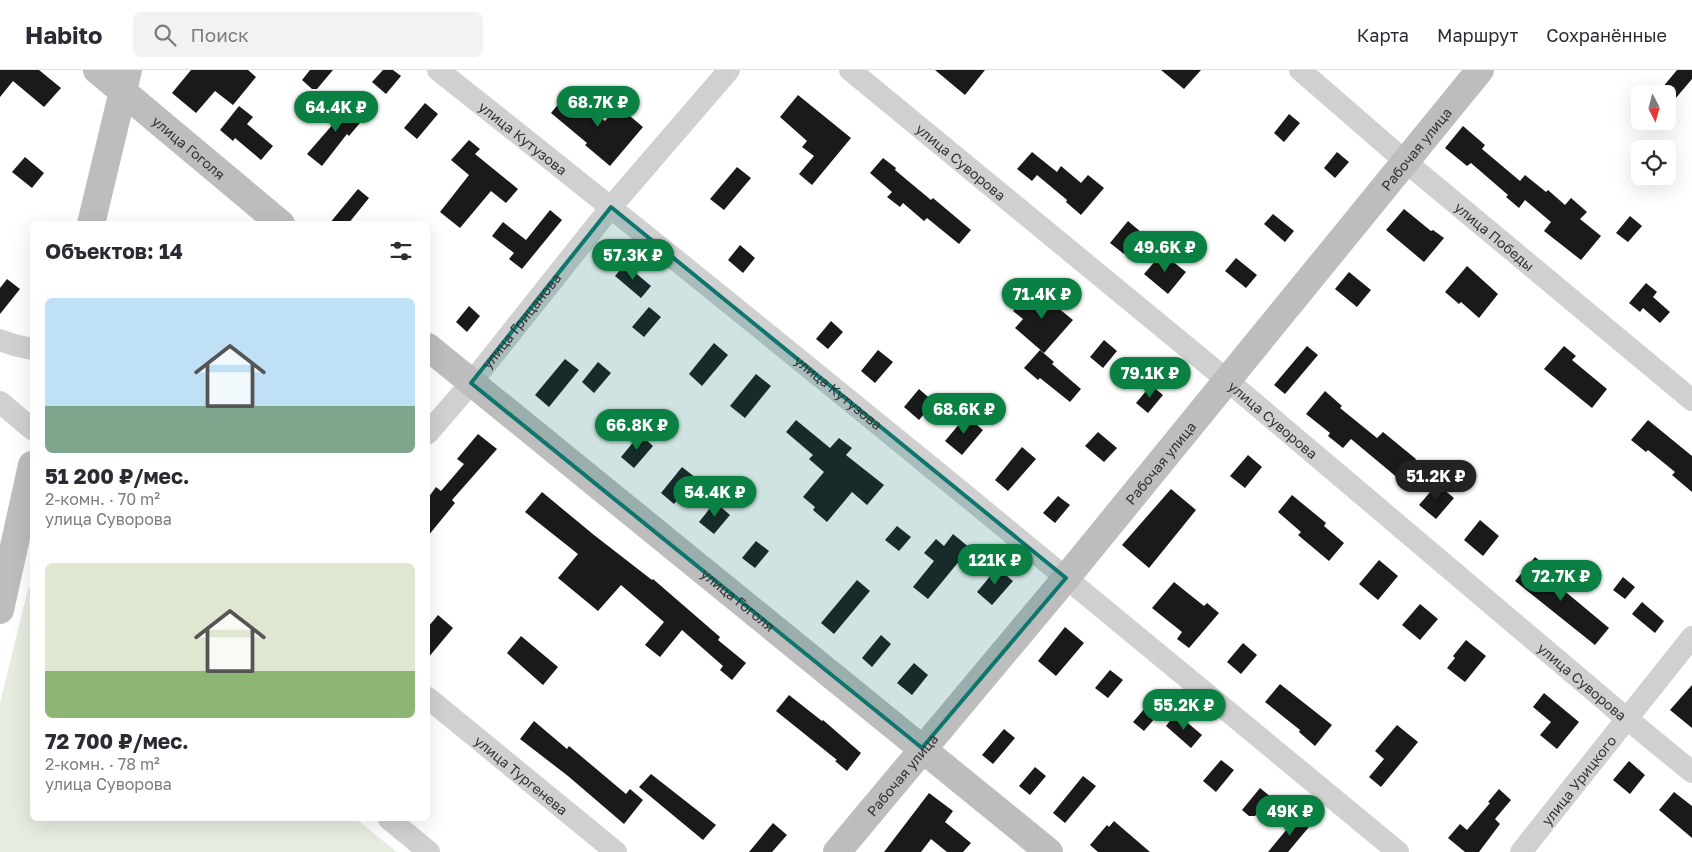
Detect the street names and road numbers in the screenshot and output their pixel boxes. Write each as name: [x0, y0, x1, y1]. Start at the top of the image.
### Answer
street label: улица Кутузова: [476, 97, 571, 178]
street label: Рабочая улица: [1377, 104, 1455, 194]
street label: улица Гоголя: [149, 112, 229, 182]
street label: улица Суворова: [913, 120, 1010, 203]
street label: улица Победы: [1452, 198, 1538, 274]
street label: улица Грицанова: [478, 269, 564, 372]
street label: улица Кутузова: [791, 351, 886, 433]
street label: улица Суворова: [1226, 377, 1321, 462]
street label: Рабочая улица: [1121, 418, 1199, 508]
street label: улица Гоголя: [698, 564, 779, 634]
street label: улица Суворова: [1535, 639, 1630, 724]
street label: Рабочая улица: [863, 730, 941, 819]
street label: улица Тургенева: [472, 731, 572, 818]
street label: улица Урицкого: [1537, 732, 1619, 828]

